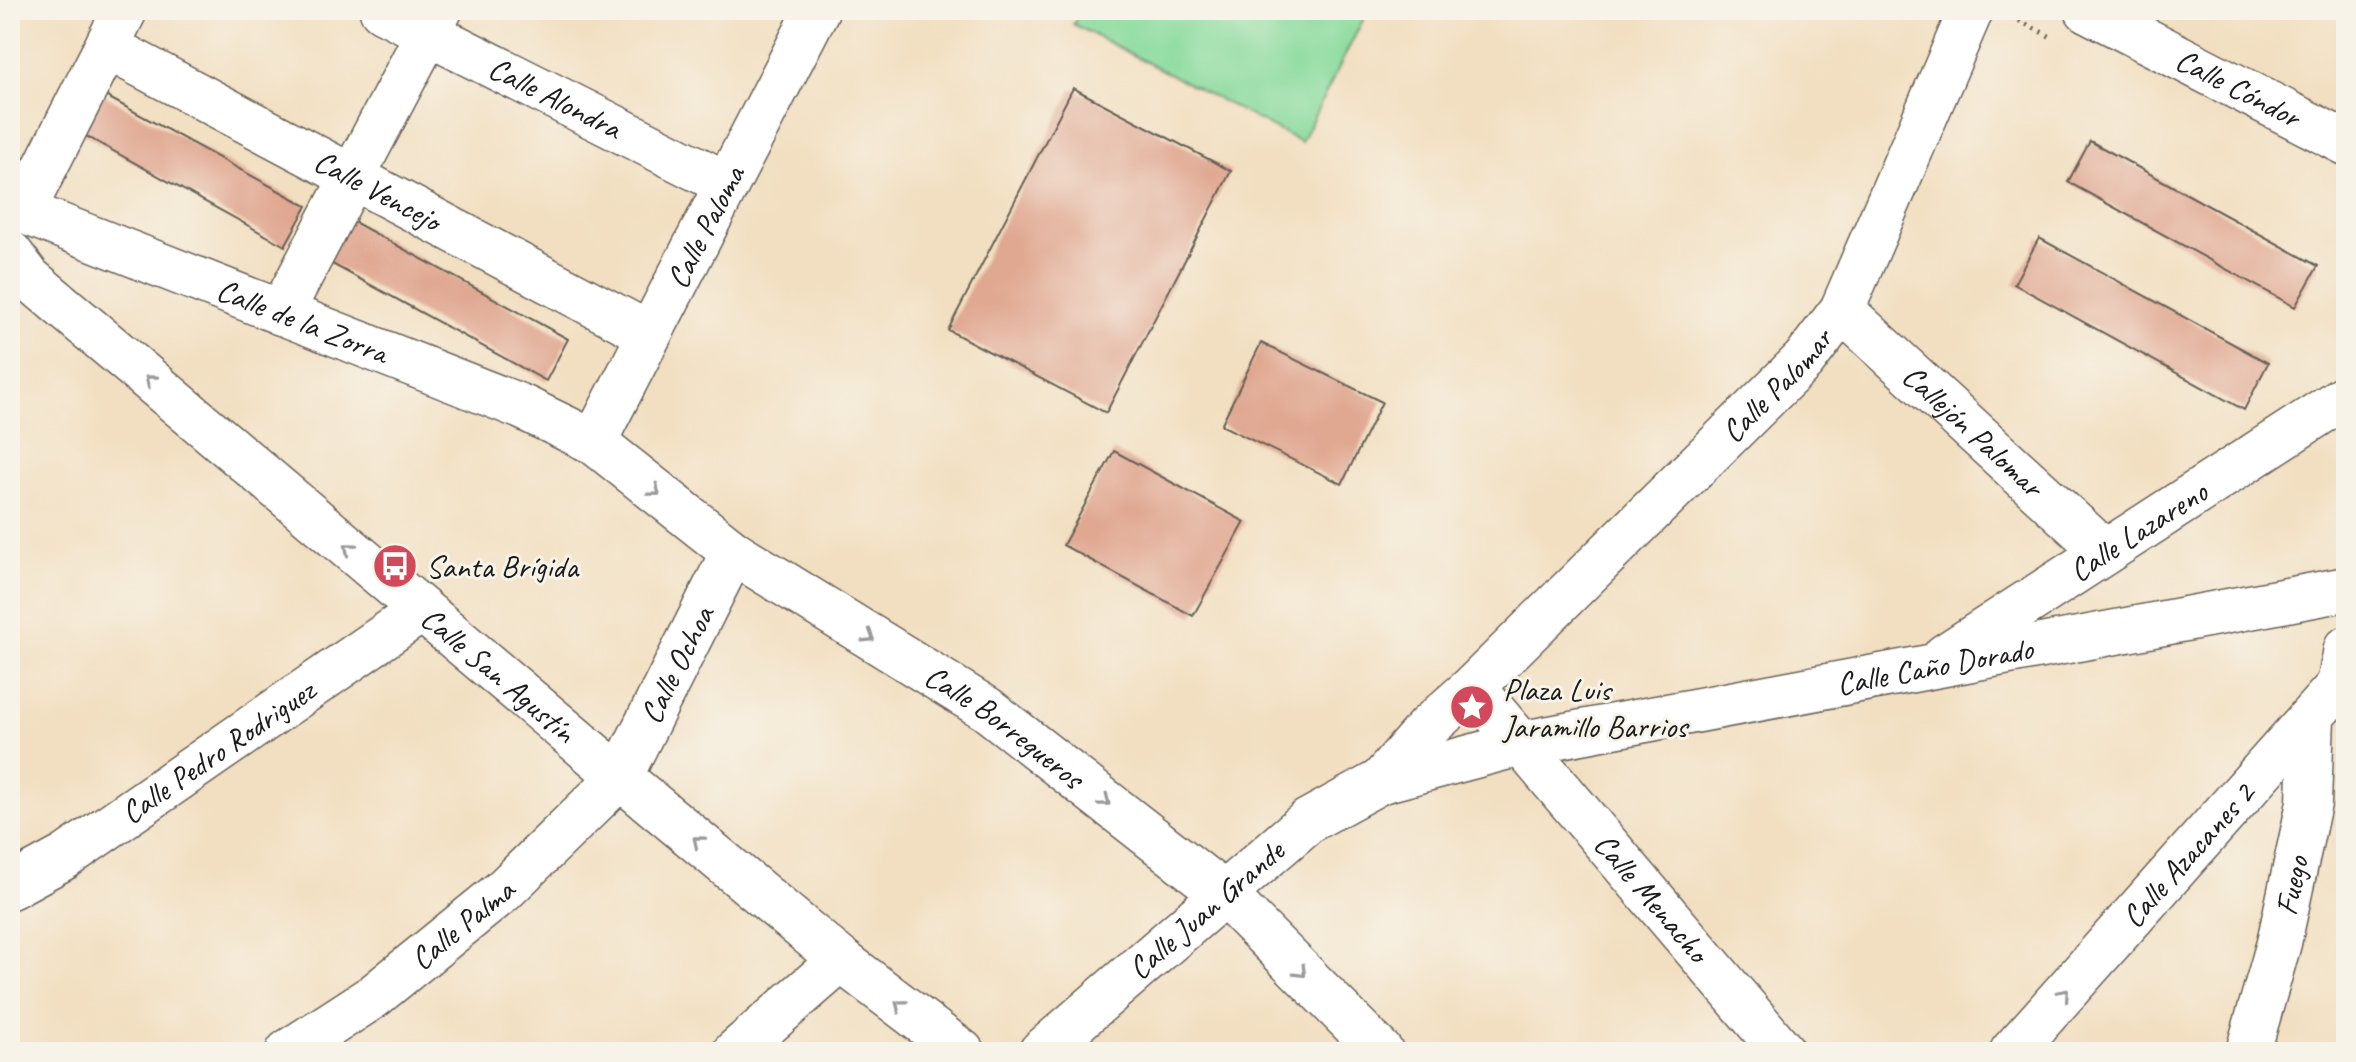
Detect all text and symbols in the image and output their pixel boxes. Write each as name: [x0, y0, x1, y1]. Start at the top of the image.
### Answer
street label: Calle Cóndor: [2169, 39, 2309, 138]
street label: Calle Alondra: [482, 47, 630, 149]
street label: Calle Vencejo: [307, 140, 451, 243]
street label: Calle Paloma: [657, 157, 755, 295]
street label: Calle de la Zorra: [211, 269, 396, 374]
street label: Calle Palomar: [1712, 318, 1843, 452]
street label: Callejón Palomar: [1894, 356, 2054, 508]
one-way arrow: [145, 375, 159, 390]
street label: Calle Lazareno: [2061, 471, 2217, 591]
one-way arrow: [646, 481, 661, 495]
bus stop icon: Santa Brígida: [371, 542, 419, 590]
one-way arrow: [343, 543, 358, 558]
place label: Santa Brígida: [426, 546, 580, 587]
street label: Calle San Agustín: [412, 598, 585, 753]
street label: Calle Ochoa: [630, 598, 724, 730]
one-way arrow: [860, 627, 875, 642]
street label: Calle Caño Dorado: [1833, 628, 2038, 705]
street label: Calle Borregueros: [917, 656, 1094, 800]
street label: Calle Pedro Rodriguez: [113, 669, 325, 833]
place label: Plaza Luis Jaramillo Barrios: [1501, 669, 1690, 747]
place icon: Plaza Luis Jaramillo Barrios: [1448, 683, 1496, 731]
street label: Calle Azacanes 2: [2113, 772, 2265, 936]
one-way arrow: [1096, 792, 1111, 806]
street label: Calle Menacho: [1585, 825, 1720, 974]
street label: Calle Juan Grande: [1120, 829, 1295, 989]
one-way arrow: [692, 836, 707, 851]
street label: Fuego: [2266, 851, 2318, 919]
street label: Calle Palma: [402, 870, 525, 979]
one-way arrow: [1292, 962, 1306, 977]
one-way arrow: [2055, 988, 2069, 1003]
one-way arrow: [894, 1000, 909, 1014]

